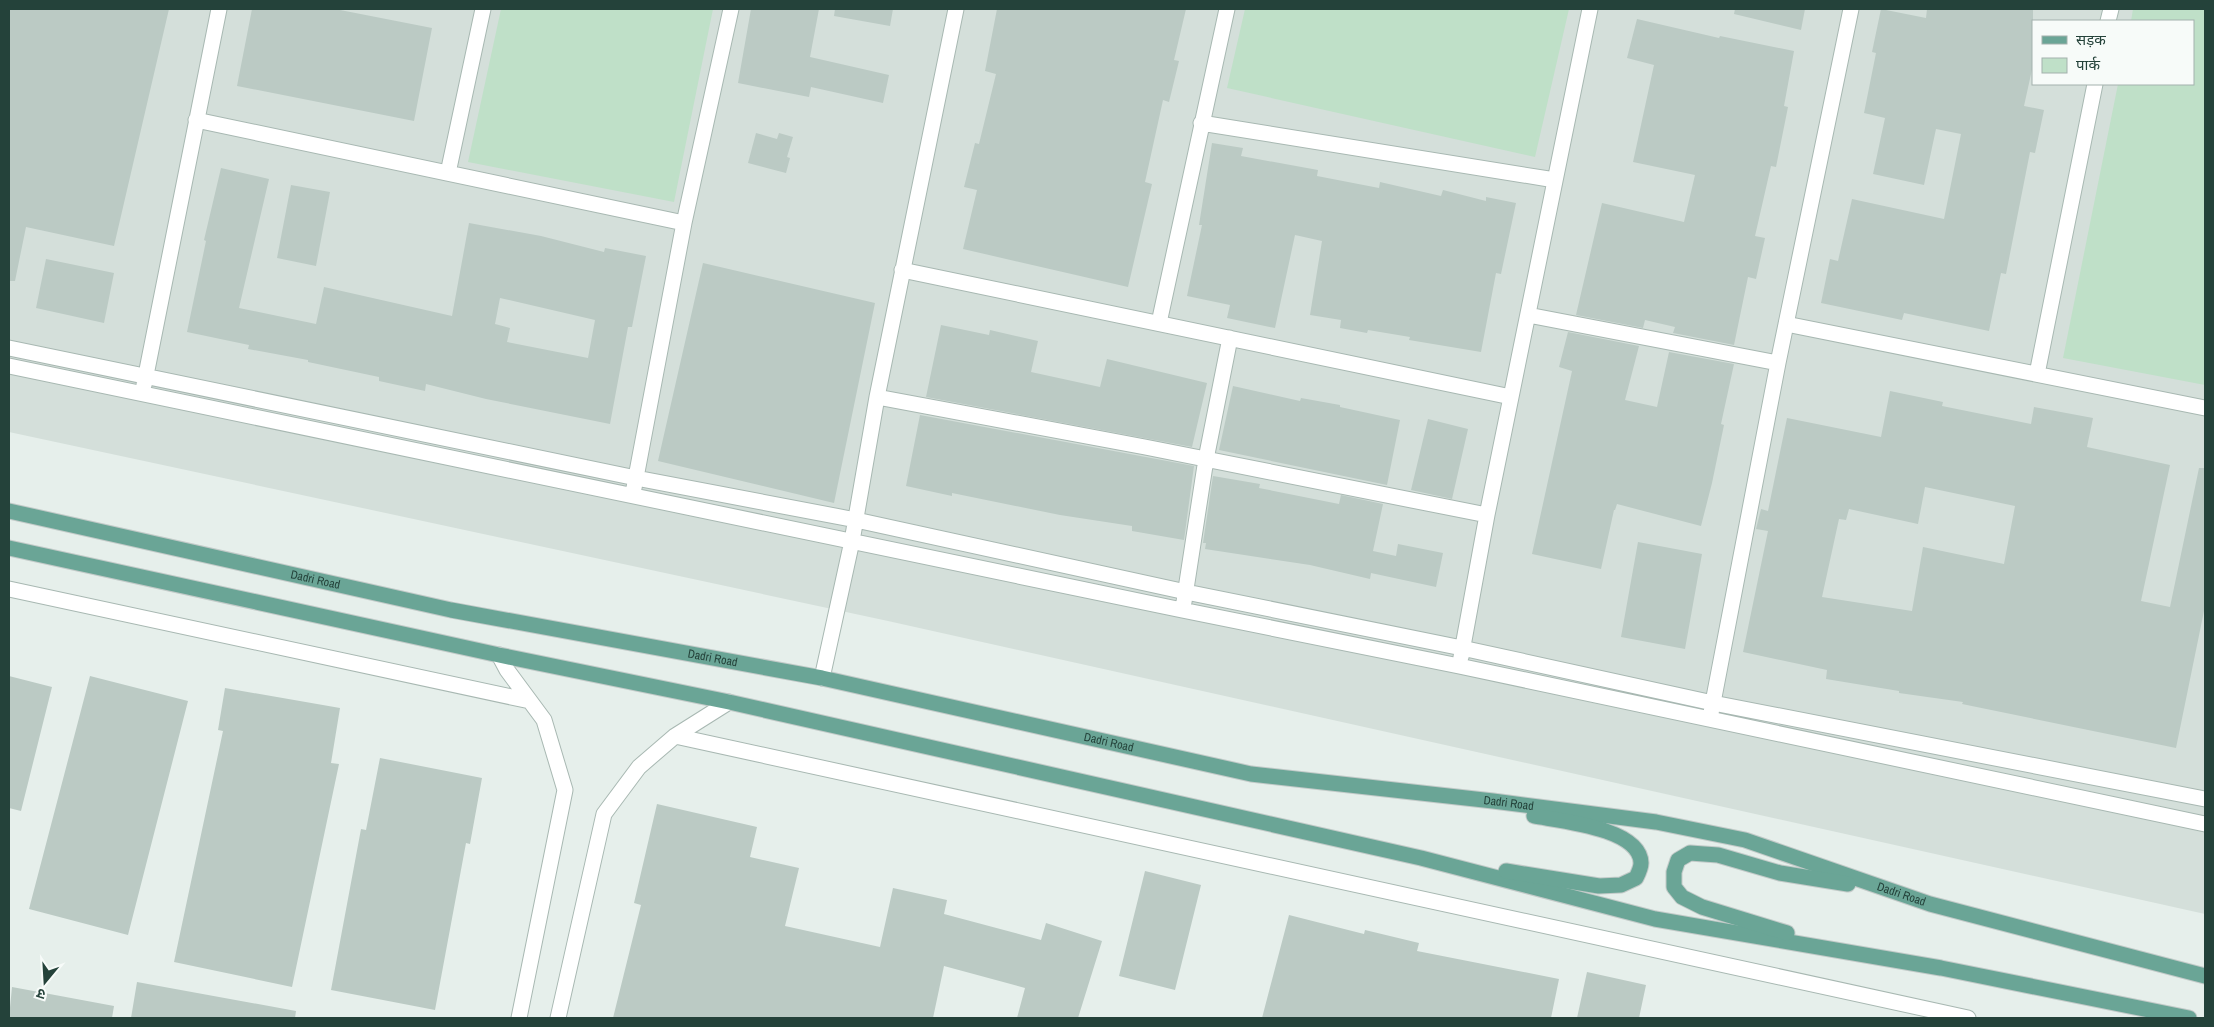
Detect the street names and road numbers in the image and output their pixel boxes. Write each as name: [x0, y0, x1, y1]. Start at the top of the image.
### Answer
street label: Dadri Road: [289, 566, 342, 593]
street label: Dadri Road: [686, 646, 739, 670]
street label: Dadri Road: [1082, 729, 1135, 755]
street label: Dadri Road: [1483, 792, 1535, 814]
street label: Dadri Road: [1875, 878, 1928, 910]

